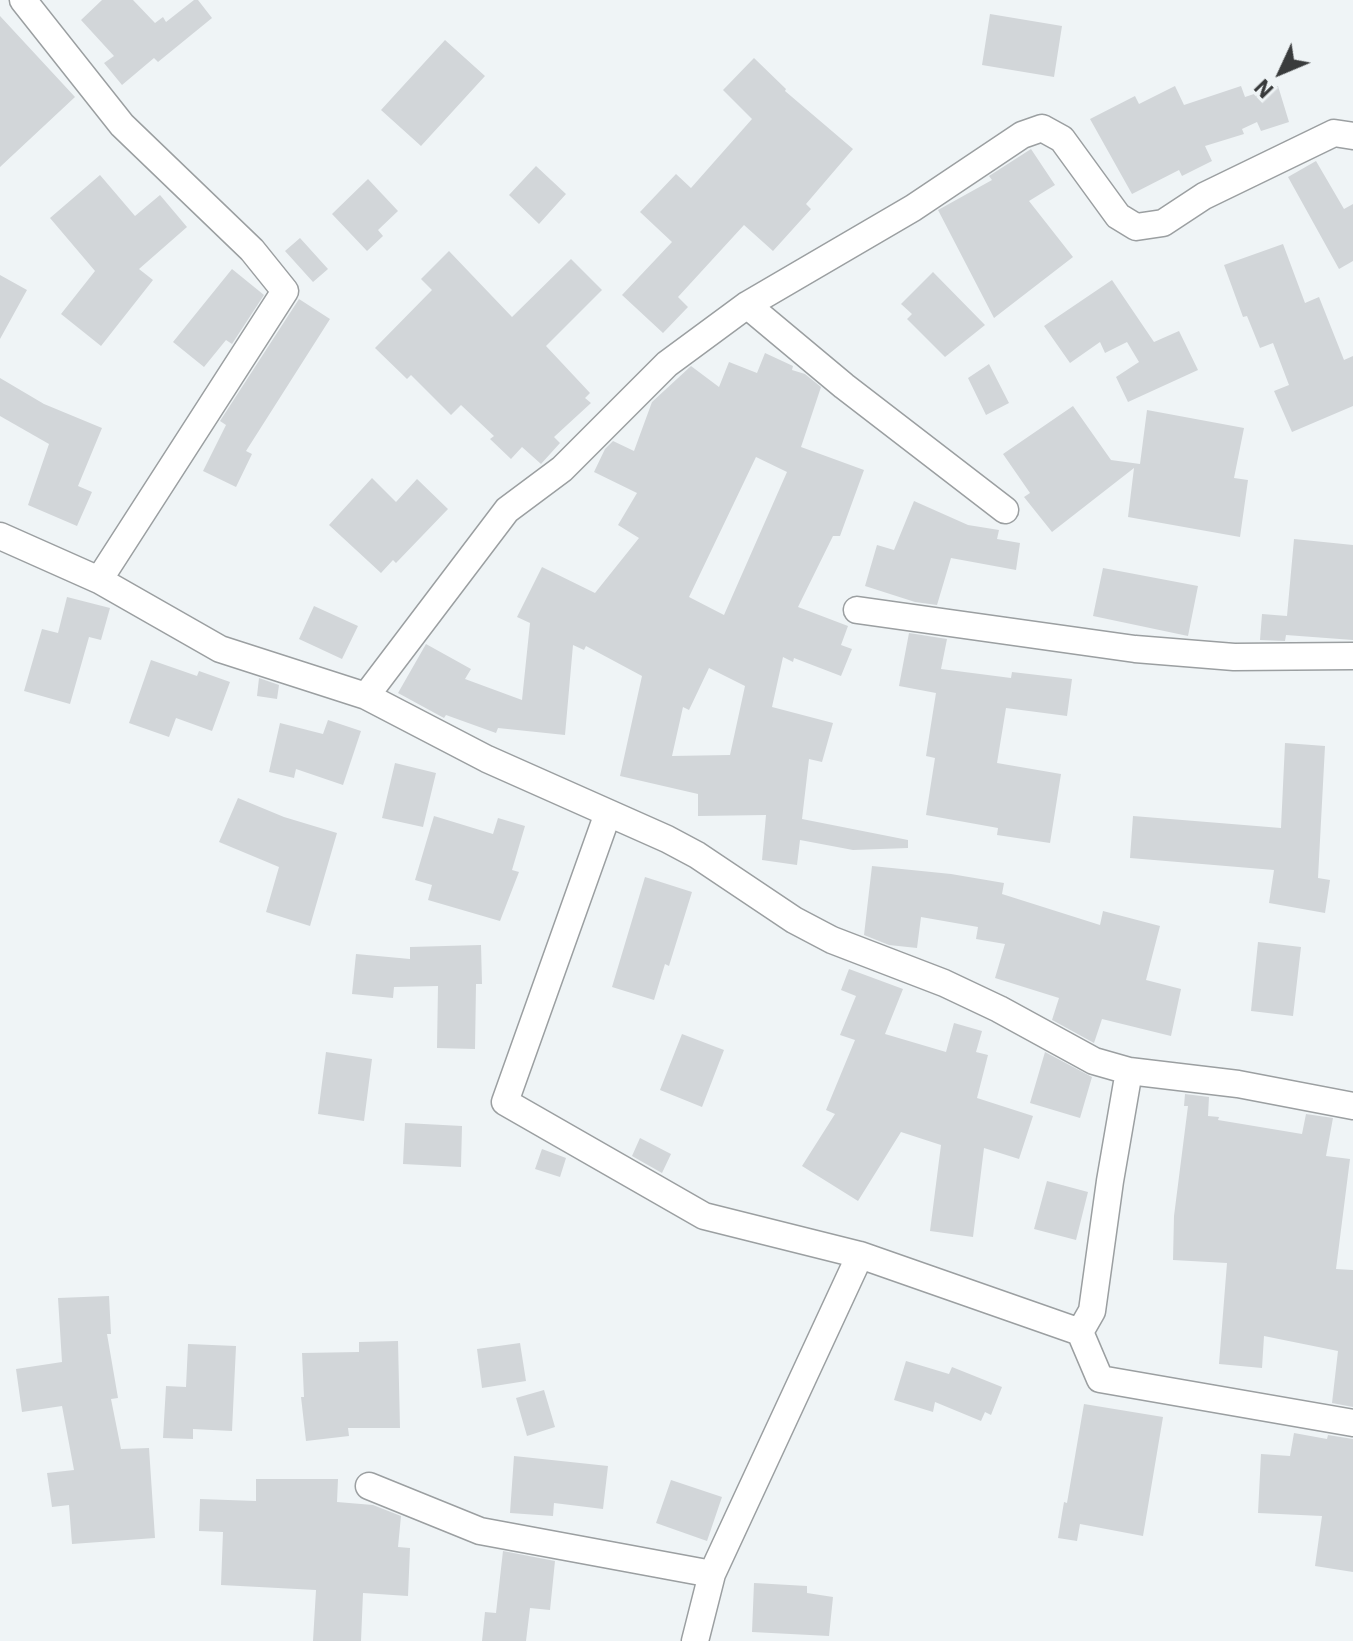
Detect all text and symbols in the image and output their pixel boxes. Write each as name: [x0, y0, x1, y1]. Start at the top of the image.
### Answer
north arrow: [1241, 32, 1321, 112]
text: N: [1247, 73, 1279, 105]

